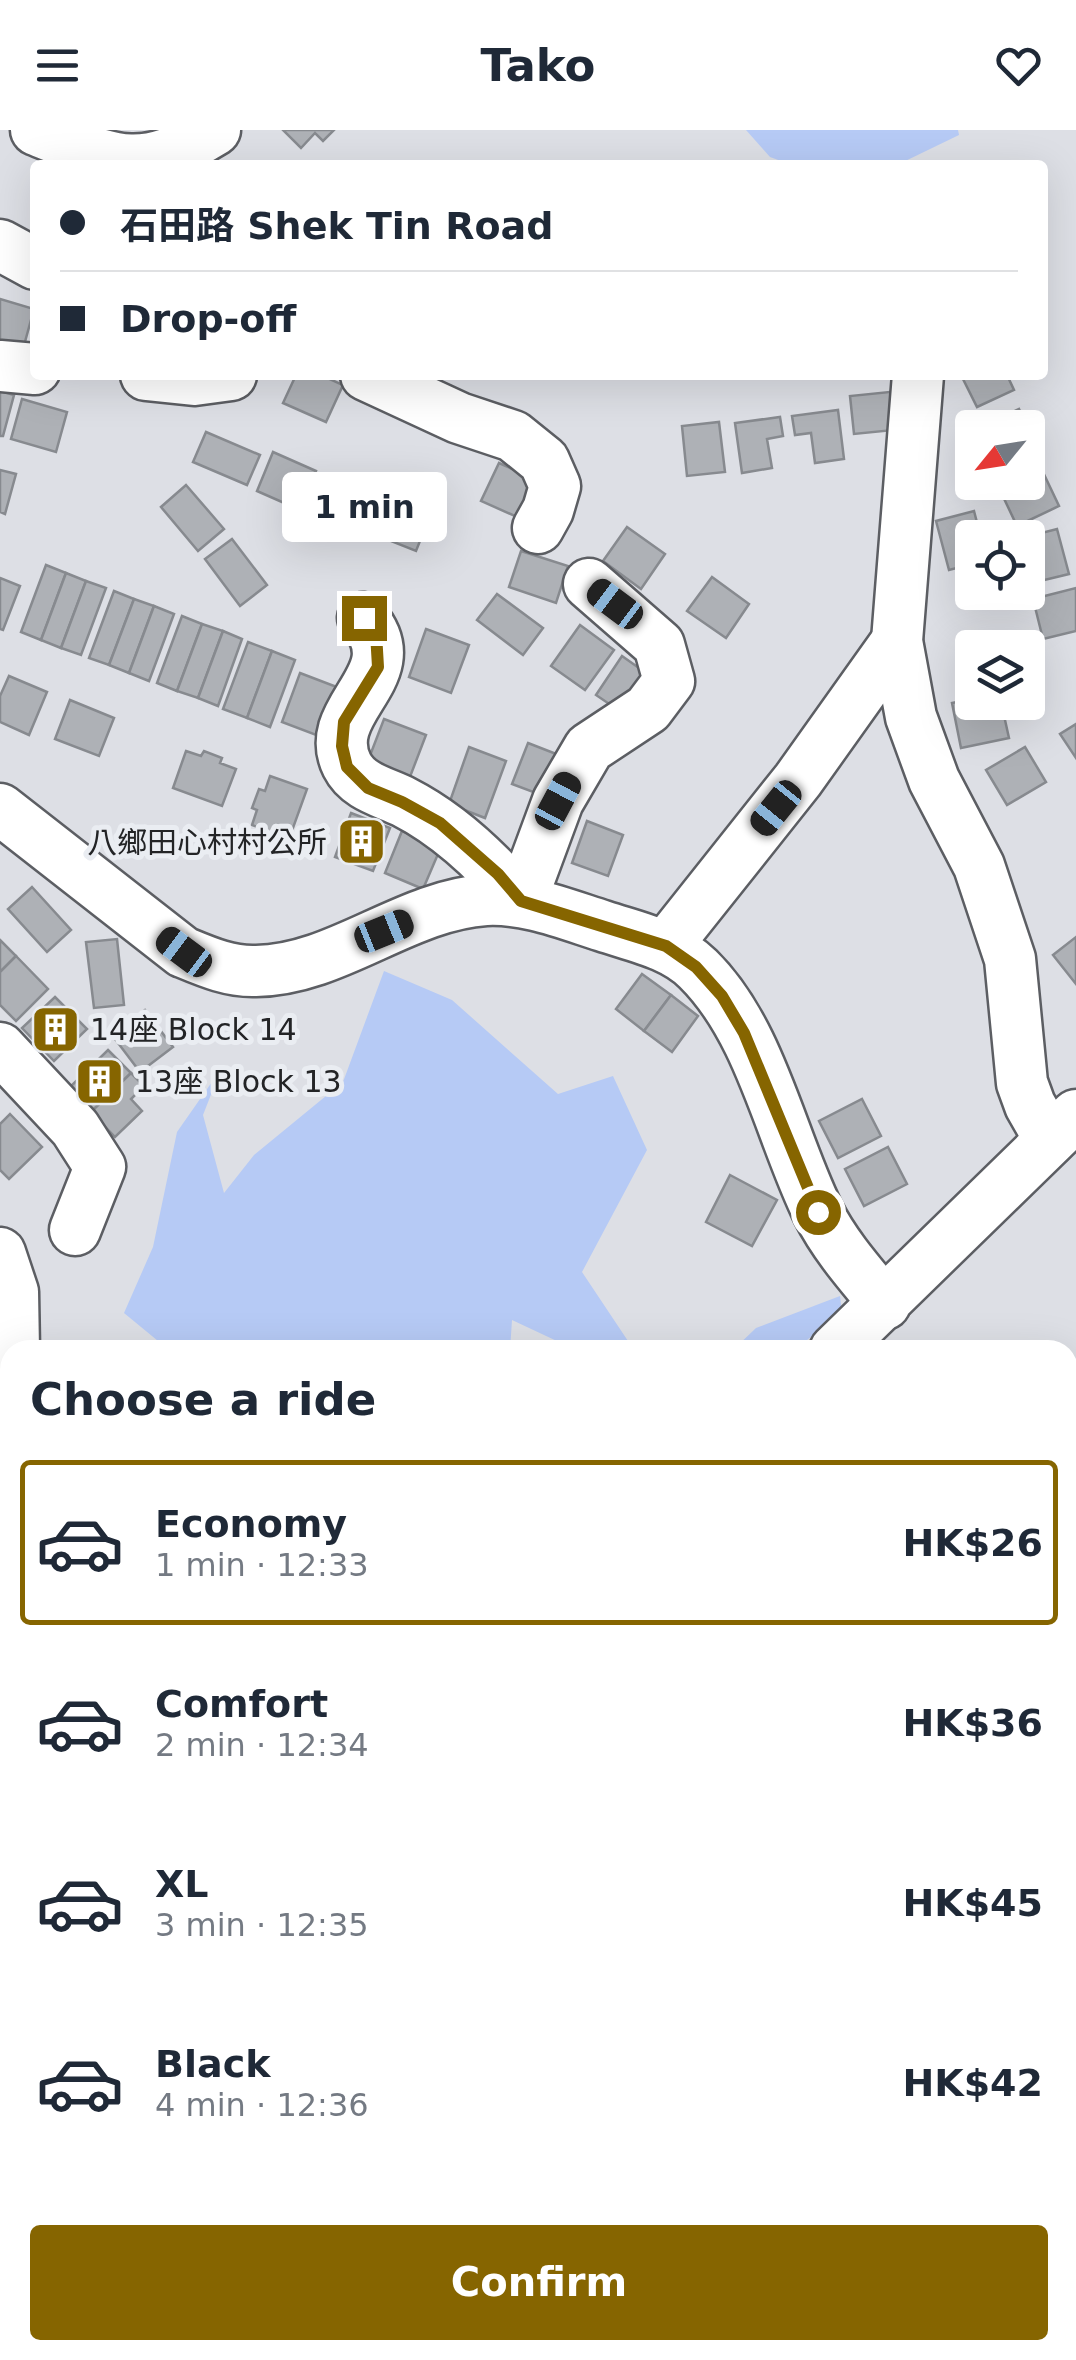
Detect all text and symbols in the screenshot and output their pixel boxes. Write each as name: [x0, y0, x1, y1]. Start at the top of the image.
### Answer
icon: menu: [30, 38, 85, 93]
icon: heart: [991, 38, 1046, 93]
text: Tako: [481, 39, 595, 92]
text: 石田路 Shek Tin Road: [120, 204, 553, 248]
text: Drop-off: [120, 297, 296, 341]
north arrow: [955, 410, 1045, 500]
map controls: [955, 410, 1045, 720]
callout: 1 min: [282, 473, 446, 543]
text: 1 min: [314, 488, 415, 526]
button: locate: [955, 520, 1045, 610]
car: [582, 574, 648, 634]
route end: [342, 596, 387, 641]
button: layers: [955, 630, 1045, 720]
car: [531, 767, 585, 835]
car: [745, 775, 807, 841]
building icon: 八鄉田心村村公所: [336, 816, 388, 868]
place label: 八鄉田心村村公所: [87, 825, 327, 860]
car: [351, 906, 417, 956]
car: [151, 922, 217, 982]
building icon: 14座 Block 14: [29, 1003, 81, 1055]
place label: 14座 Block 14: [90, 1012, 297, 1047]
building icon: 13座 Block 13: [74, 1055, 126, 1107]
place label: 13座 Block 13: [135, 1064, 342, 1099]
route start: [796, 1190, 841, 1235]
text: Choose a ride: [30, 1373, 376, 1426]
icon: car: [35, 1498, 125, 1588]
text: Economy: [155, 1502, 347, 1546]
text: HK$26: [902, 1521, 1043, 1565]
text: 1 min · 12:33: [155, 1546, 369, 1584]
icon: car: [35, 1678, 125, 1768]
text: Comfort: [155, 1682, 328, 1726]
text: HK$36: [902, 1701, 1043, 1745]
text: 2 min · 12:34: [155, 1726, 369, 1764]
icon: car: [35, 1858, 125, 1948]
text: XL: [155, 1862, 209, 1906]
text: HK$45: [902, 1881, 1043, 1925]
text: 3 min · 12:35: [155, 1906, 369, 1944]
icon: car: [35, 2038, 125, 2128]
text: Black: [155, 2042, 270, 2086]
text: HK$42: [902, 2061, 1043, 2105]
text: 4 min · 12:36: [155, 2086, 369, 2124]
button: Confirm: [30, 2225, 1048, 2340]

